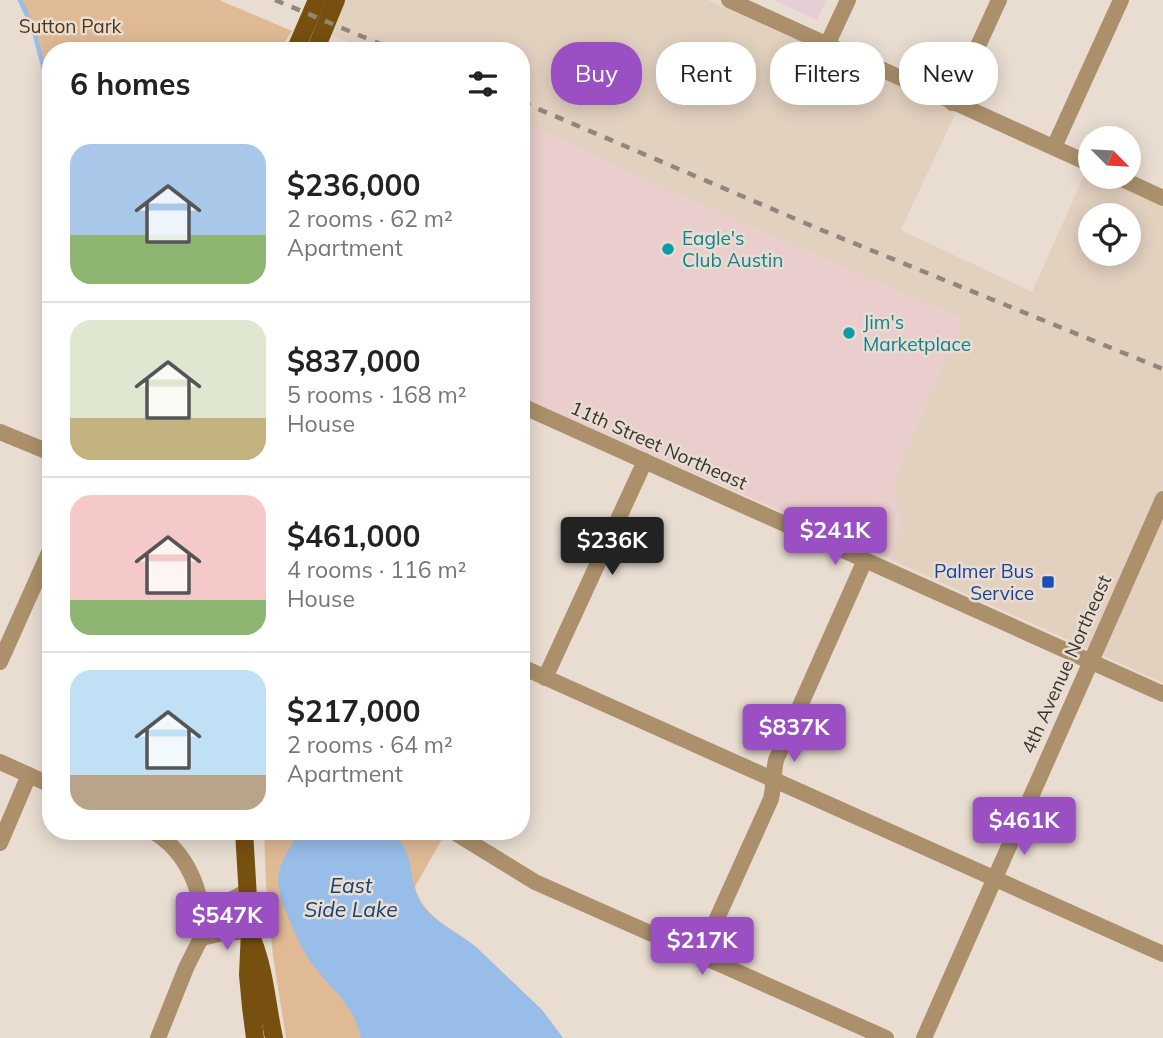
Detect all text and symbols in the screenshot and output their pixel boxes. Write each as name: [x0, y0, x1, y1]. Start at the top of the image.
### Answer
park label: Sutton Park: [19, 14, 122, 38]
chip: Buy: [551, 42, 642, 105]
chip: Rent: [656, 42, 756, 105]
chip: Filters: [770, 42, 885, 105]
chip: New: [899, 42, 998, 105]
text: 6 homes: [70, 65, 191, 103]
icon: filters: [464, 65, 502, 103]
north arrow: [1078, 126, 1141, 189]
map controls: [1078, 126, 1141, 266]
text: $236,000: [287, 166, 420, 204]
icon: home: [126, 172, 210, 256]
button: locate: [1078, 203, 1141, 266]
text: 2 rooms · 62 m²: [287, 204, 453, 233]
place label: Eagle's Club Austin: [682, 226, 783, 272]
text: Apartment: [287, 233, 403, 262]
marker: Eagle's Club Austin: [660, 241, 676, 257]
place label: Jim's Marketplace: [863, 310, 971, 356]
marker: Jim's Marketplace: [841, 325, 857, 341]
text: $837,000: [287, 342, 420, 380]
icon: home: [126, 348, 210, 432]
text: 5 rooms · 168 m²: [287, 380, 467, 409]
street label: 11th Street Northeast: [567, 395, 751, 495]
text: House: [287, 409, 355, 438]
pin: $241K: [786, 508, 884, 567]
text: $241K: [800, 515, 870, 544]
text: $461,000: [287, 517, 420, 555]
pin: $236K: [563, 518, 661, 577]
icon: home: [126, 523, 210, 607]
text: $236K: [577, 525, 647, 554]
text: 4 rooms · 116 m²: [287, 555, 467, 584]
place label: Palmer Bus Service: [934, 559, 1034, 605]
street label: 4th Avenue Northeast: [1016, 571, 1116, 757]
marker: Palmer Bus Service: [1040, 574, 1056, 590]
text: House: [287, 584, 355, 613]
text: $217,000: [287, 692, 420, 730]
icon: home: [126, 698, 210, 782]
pin: $837K: [745, 704, 843, 764]
text: $837K: [759, 712, 829, 741]
text: 2 rooms · 64 m²: [287, 730, 453, 759]
text: Apartment: [287, 759, 403, 788]
pin: $461K: [975, 798, 1073, 857]
text: $461K: [989, 805, 1059, 834]
water label: East Side Lake: [304, 872, 398, 922]
pin: $547K: [178, 892, 276, 952]
text: $547K: [192, 900, 262, 929]
pin: $217K: [653, 918, 751, 977]
text: $217K: [667, 925, 737, 954]

